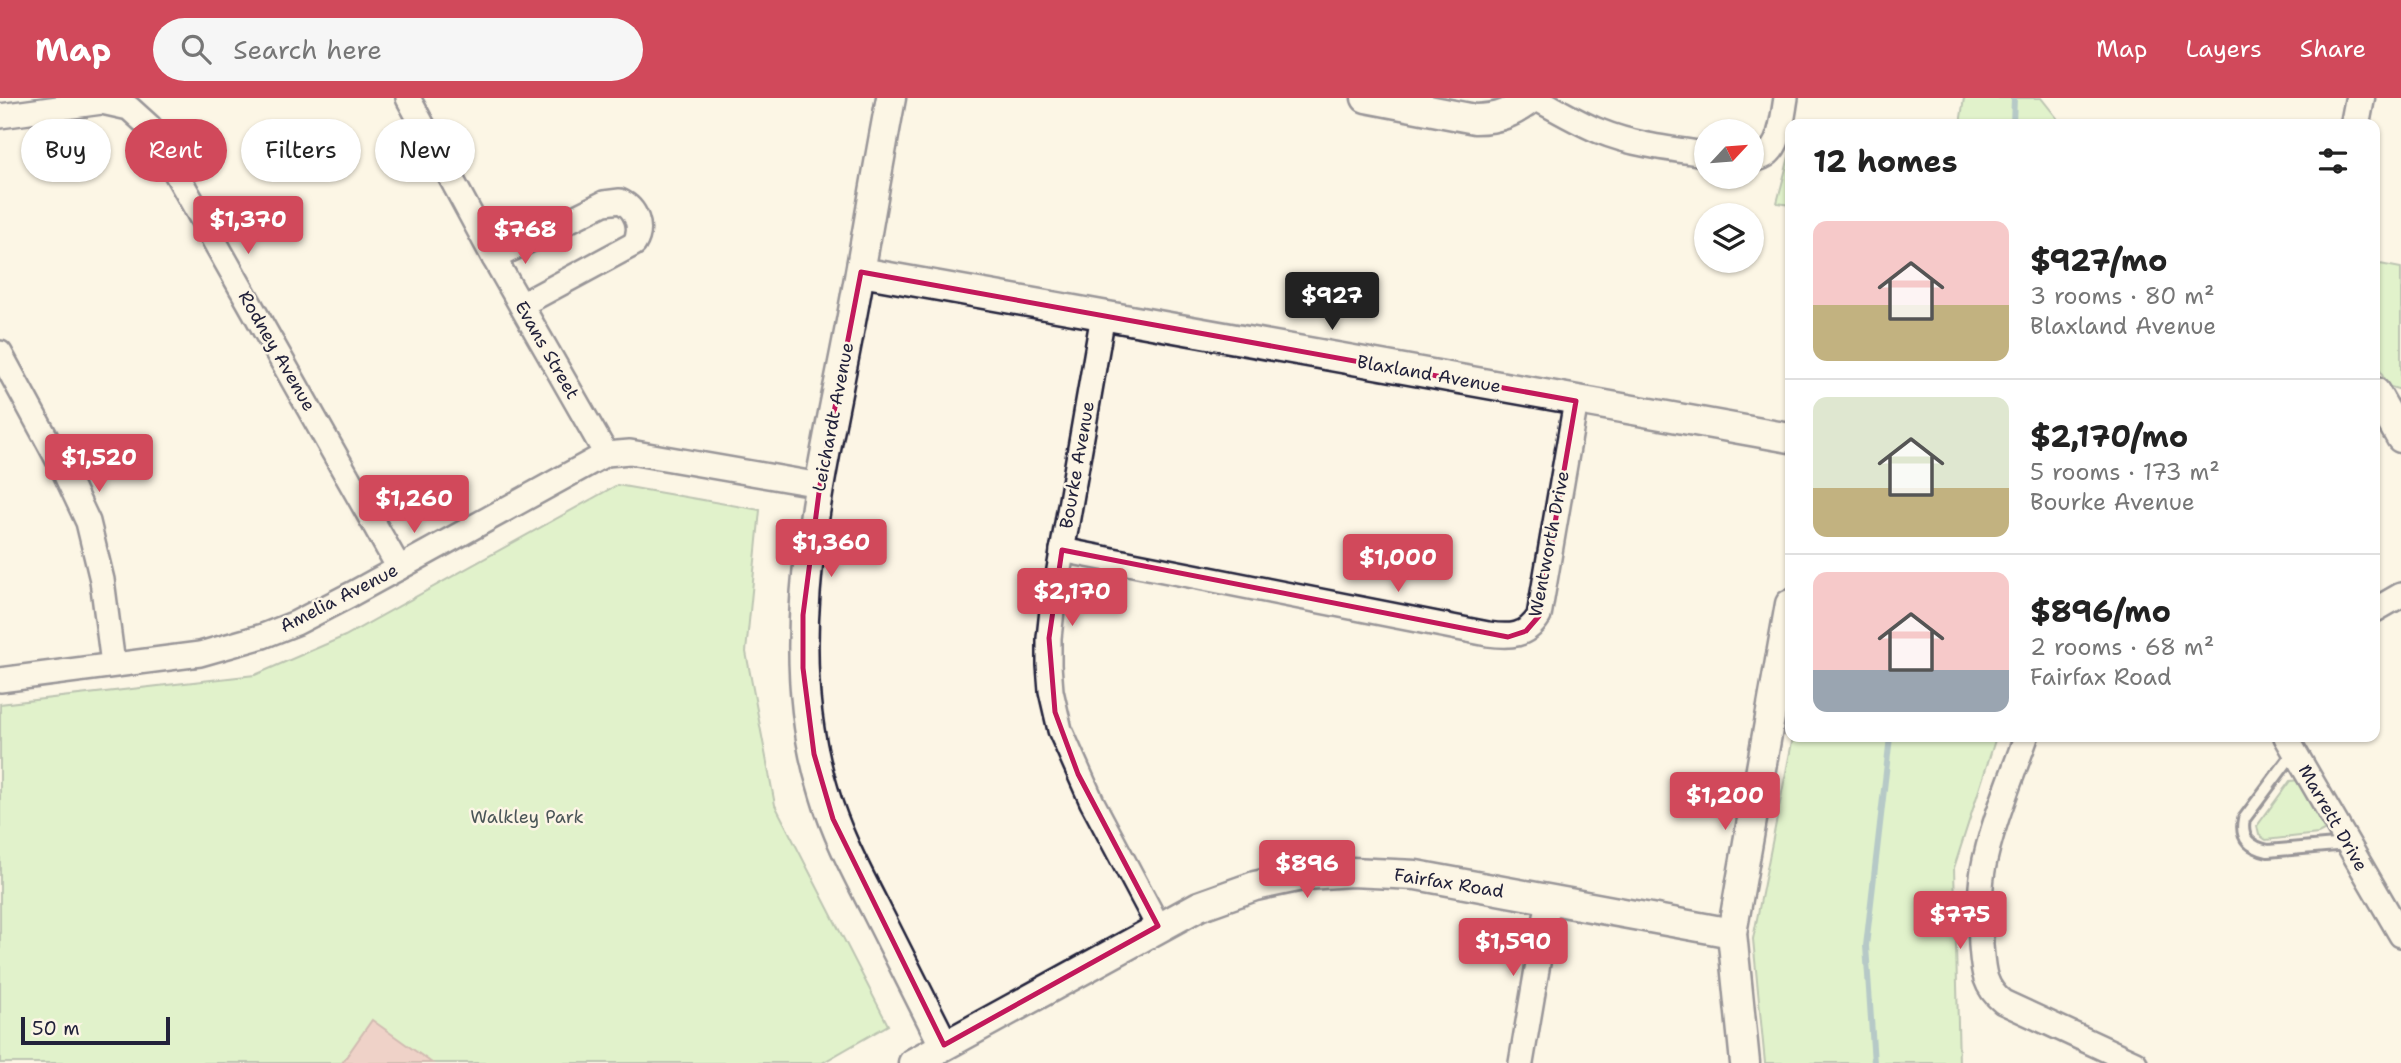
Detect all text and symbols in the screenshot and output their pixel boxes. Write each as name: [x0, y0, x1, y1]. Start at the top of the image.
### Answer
search box: [153, 18, 643, 81]
text: Map: [35, 27, 111, 72]
icon: search: [177, 30, 215, 68]
text: Search here: [233, 32, 382, 67]
text: Map: [2096, 33, 2147, 65]
text: Layers: [2185, 33, 2262, 65]
text: Share: [2300, 33, 2366, 65]
chip: Buy: [21, 119, 111, 182]
chip: Rent: [125, 119, 227, 182]
chip: Filters: [241, 119, 361, 182]
chip: New: [375, 119, 475, 182]
north arrow: [1694, 119, 1764, 189]
map controls: [1694, 119, 1764, 273]
text: 12 homes: [1813, 141, 1957, 182]
icon: filters: [2314, 142, 2352, 180]
pin: $1,370: [191, 197, 305, 256]
button: layers: [1694, 203, 1764, 273]
text: $1,370: [209, 204, 287, 234]
pin: $768: [484, 206, 566, 266]
text: $768: [493, 214, 557, 244]
text: $927/mo: [2030, 240, 2168, 281]
icon: home: [1869, 249, 1953, 333]
pin: $927: [1291, 272, 1373, 332]
text: $927: [1301, 280, 1363, 310]
text: 3 rooms · 80 m²: [2030, 281, 2215, 311]
street label: Rodney Avenue: [233, 286, 321, 416]
street label: Evans Street: [509, 297, 585, 404]
text: Blaxland Avenue: [2030, 311, 2216, 341]
street label: Leichardt Avenue: [807, 340, 859, 494]
street label: Blaxland Avenue: [1355, 350, 1503, 398]
street label: Bourke Avenue: [1054, 399, 1100, 531]
text: $2,170/mo: [2030, 416, 2188, 457]
icon: home: [1869, 425, 1953, 509]
pin: $1,520: [42, 434, 156, 494]
text: $1,520: [61, 442, 137, 472]
text: 5 rooms · 173 m²: [2030, 457, 2220, 487]
street label: Wentworth Drive: [1523, 469, 1575, 619]
pin: $1,260: [357, 476, 471, 535]
text: $1,260: [375, 483, 453, 513]
text: Bourke Avenue: [2030, 487, 2195, 517]
pin: $1,360: [774, 519, 888, 579]
text: $1,360: [792, 527, 870, 557]
pin: $1,000: [1341, 534, 1455, 594]
text: $1,000: [1359, 542, 1437, 572]
street label: Amelia Avenue: [276, 558, 402, 638]
pin: $2,170: [1015, 568, 1129, 628]
text: $2,170: [1033, 576, 1111, 606]
text: $896/mo: [2030, 591, 2171, 632]
icon: home: [1869, 600, 1953, 684]
text: 2 rooms · 68 m²: [2030, 632, 2214, 662]
text: Fairfax Road: [2030, 662, 2172, 692]
street label: Marrett Drive: [2293, 760, 2373, 876]
pin: $1,200: [1668, 772, 1782, 832]
text: $1,200: [1686, 780, 1764, 810]
park label: Walkley Park: [470, 805, 584, 829]
pin: $896: [1266, 840, 1348, 900]
text: $896: [1275, 848, 1339, 878]
street label: Fairfax Road: [1392, 862, 1506, 904]
pin: $775: [1919, 892, 2001, 951]
text: $775: [1930, 899, 1990, 929]
pin: $1,590: [1456, 918, 1570, 978]
text: $1,590: [1475, 926, 1551, 956]
scale bar: [21, 1014, 170, 1046]
text: 50 m: [32, 1016, 80, 1041]

